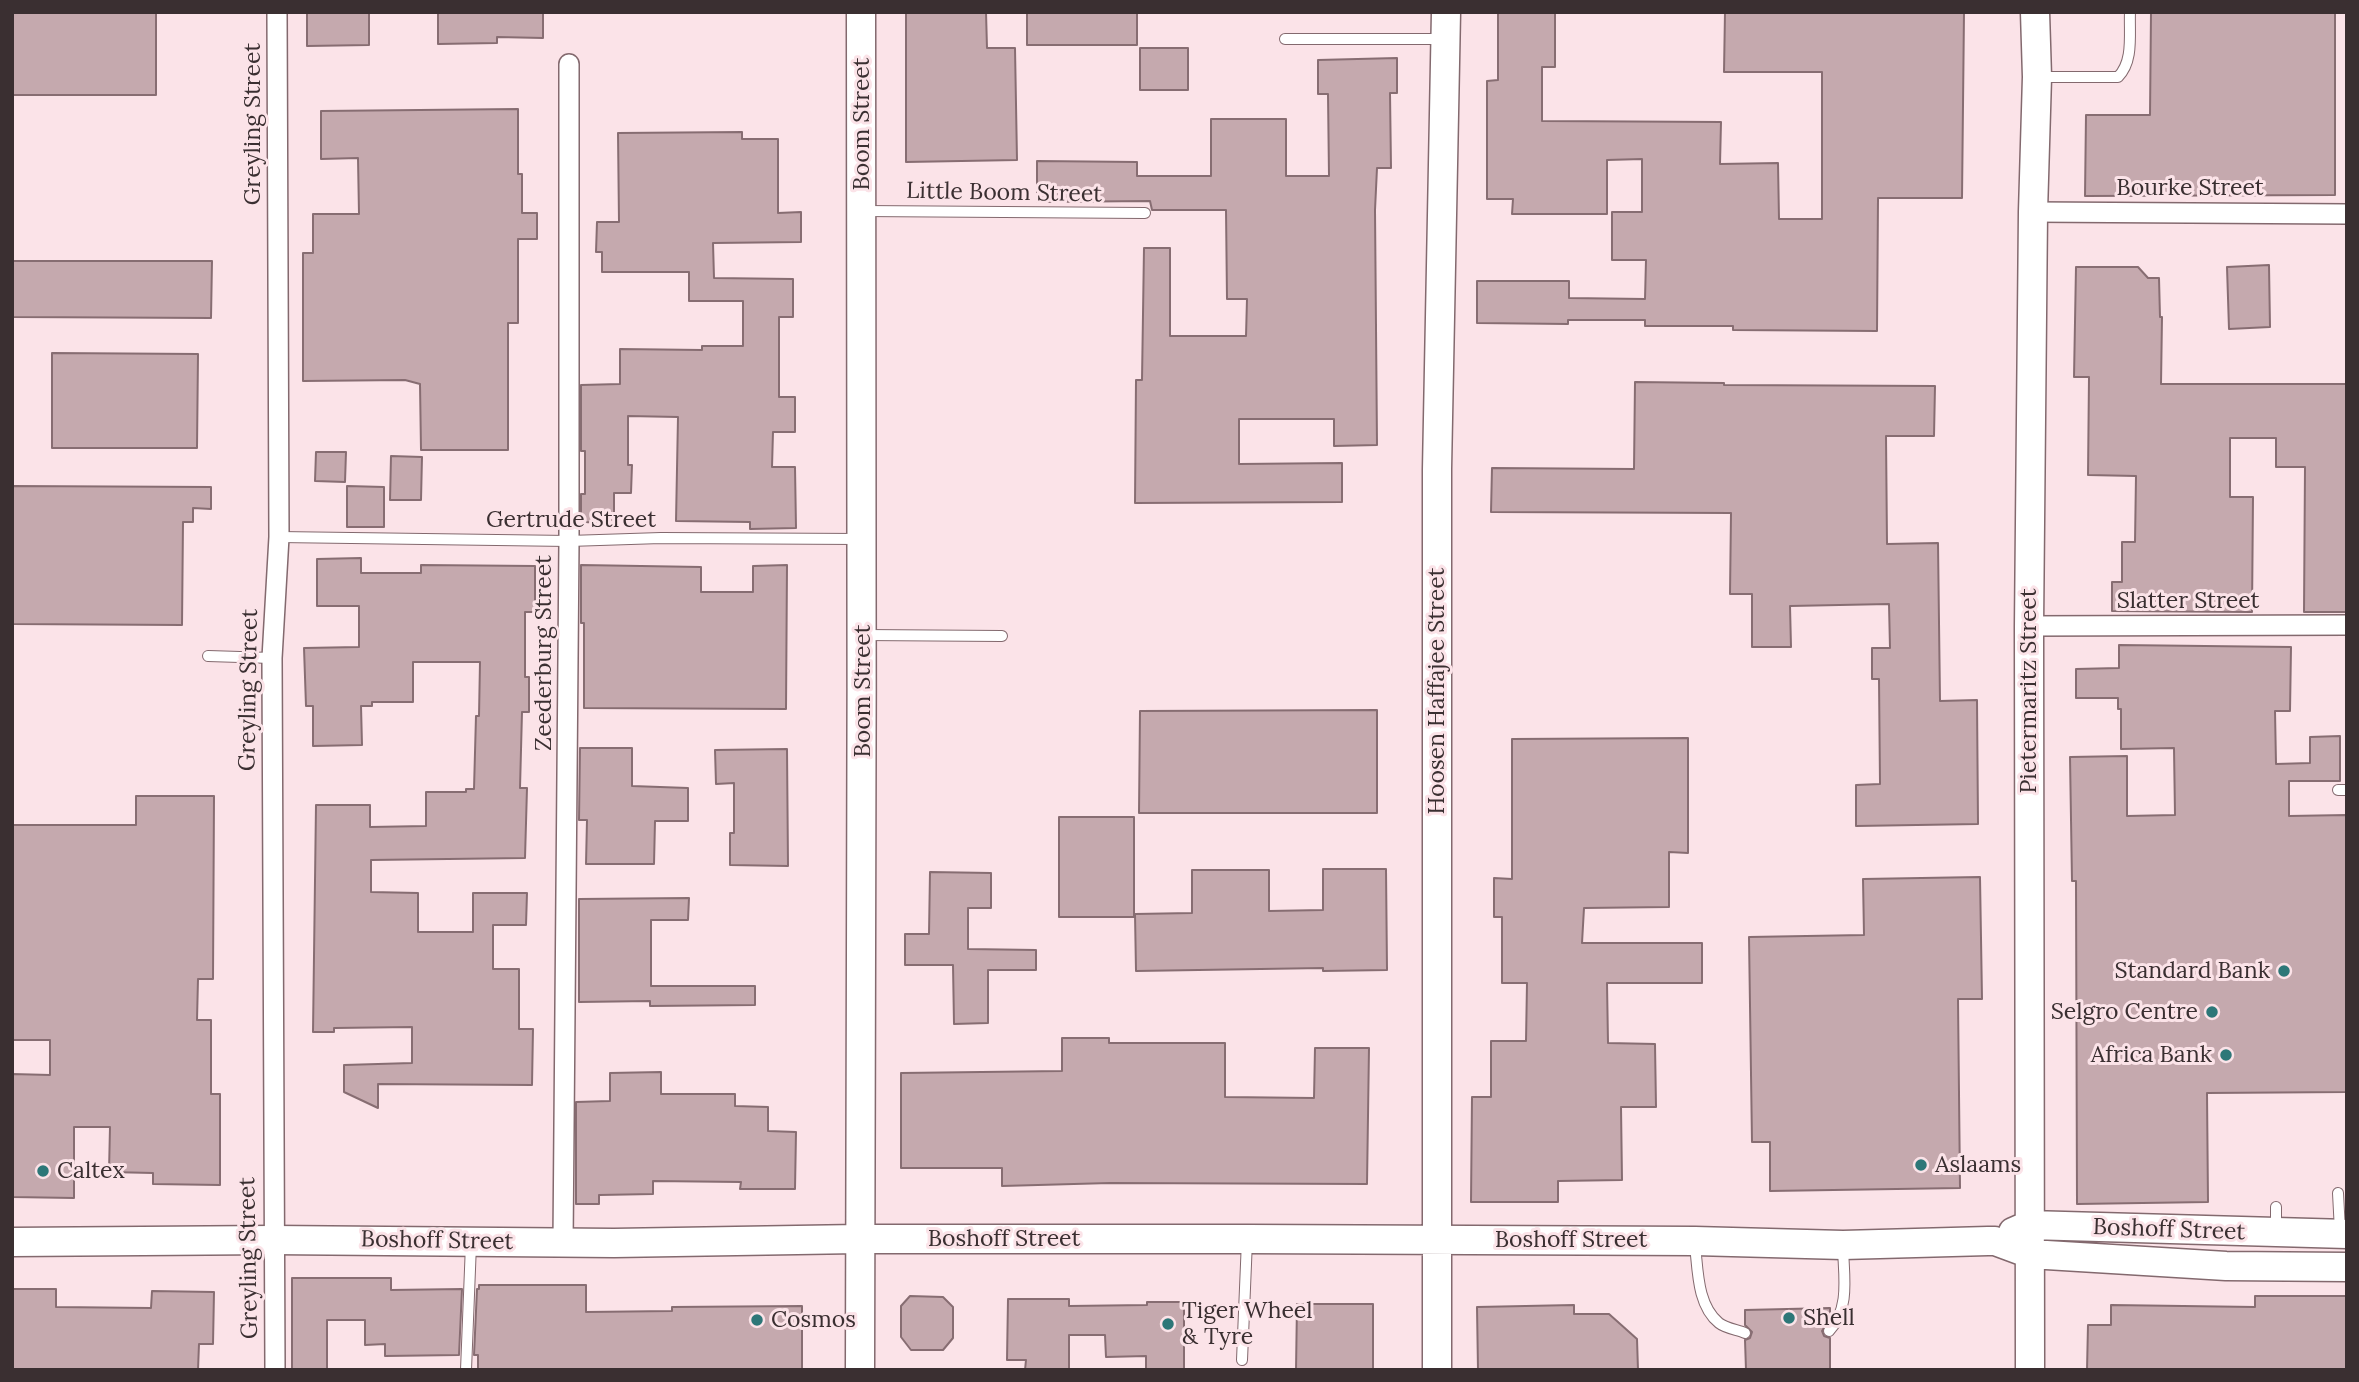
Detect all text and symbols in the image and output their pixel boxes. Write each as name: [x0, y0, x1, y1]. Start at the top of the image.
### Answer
street label: Greyling Street: [239, 43, 267, 205]
street label: Boom Street: [848, 57, 876, 191]
street label: Bourke Street: [2116, 174, 2264, 202]
street label: Little Boom Street: [906, 177, 1102, 209]
street label: Gertrude Street: [486, 506, 656, 534]
street label: Zeederburg Street: [530, 555, 558, 751]
street label: Hoosen Haffajee Street: [1423, 568, 1451, 814]
street label: Slatter Street: [2117, 587, 2259, 615]
street label: Pietermaritz Street: [2015, 588, 2043, 794]
street label: Greyling Street: [234, 609, 264, 771]
street label: Boom Street: [849, 624, 877, 758]
place label: Standard Bank: [2115, 957, 2270, 985]
marker: Standard Bank: [2276, 963, 2292, 979]
place label: Selgro Centre: [2051, 998, 2198, 1026]
marker: Selgro Centre: [2204, 1004, 2220, 1020]
place label: Africa Bank: [2091, 1041, 2212, 1069]
marker: Africa Bank: [2218, 1047, 2234, 1063]
place label: Aslaams: [1935, 1151, 2021, 1179]
place label: Caltex: [57, 1157, 125, 1185]
marker: Aslaams: [1913, 1157, 1929, 1173]
marker: Caltex: [35, 1163, 51, 1179]
street label: Greyling Street: [234, 1177, 264, 1339]
street label: Boshoff Street: [2092, 1214, 2246, 1246]
street label: Boshoff Street: [928, 1225, 1080, 1253]
street label: Boshoff Street: [360, 1226, 514, 1256]
street label: Boshoff Street: [1495, 1226, 1647, 1254]
place label: Tiger Wheel & Tyre: [1182, 1297, 1313, 1351]
place label: Shell: [1803, 1304, 1855, 1332]
place label: Cosmos: [771, 1306, 856, 1334]
marker: Shell: [1781, 1310, 1797, 1326]
marker: Cosmos: [749, 1312, 765, 1328]
marker: Tiger Wheel & Tyre: [1160, 1316, 1176, 1332]

